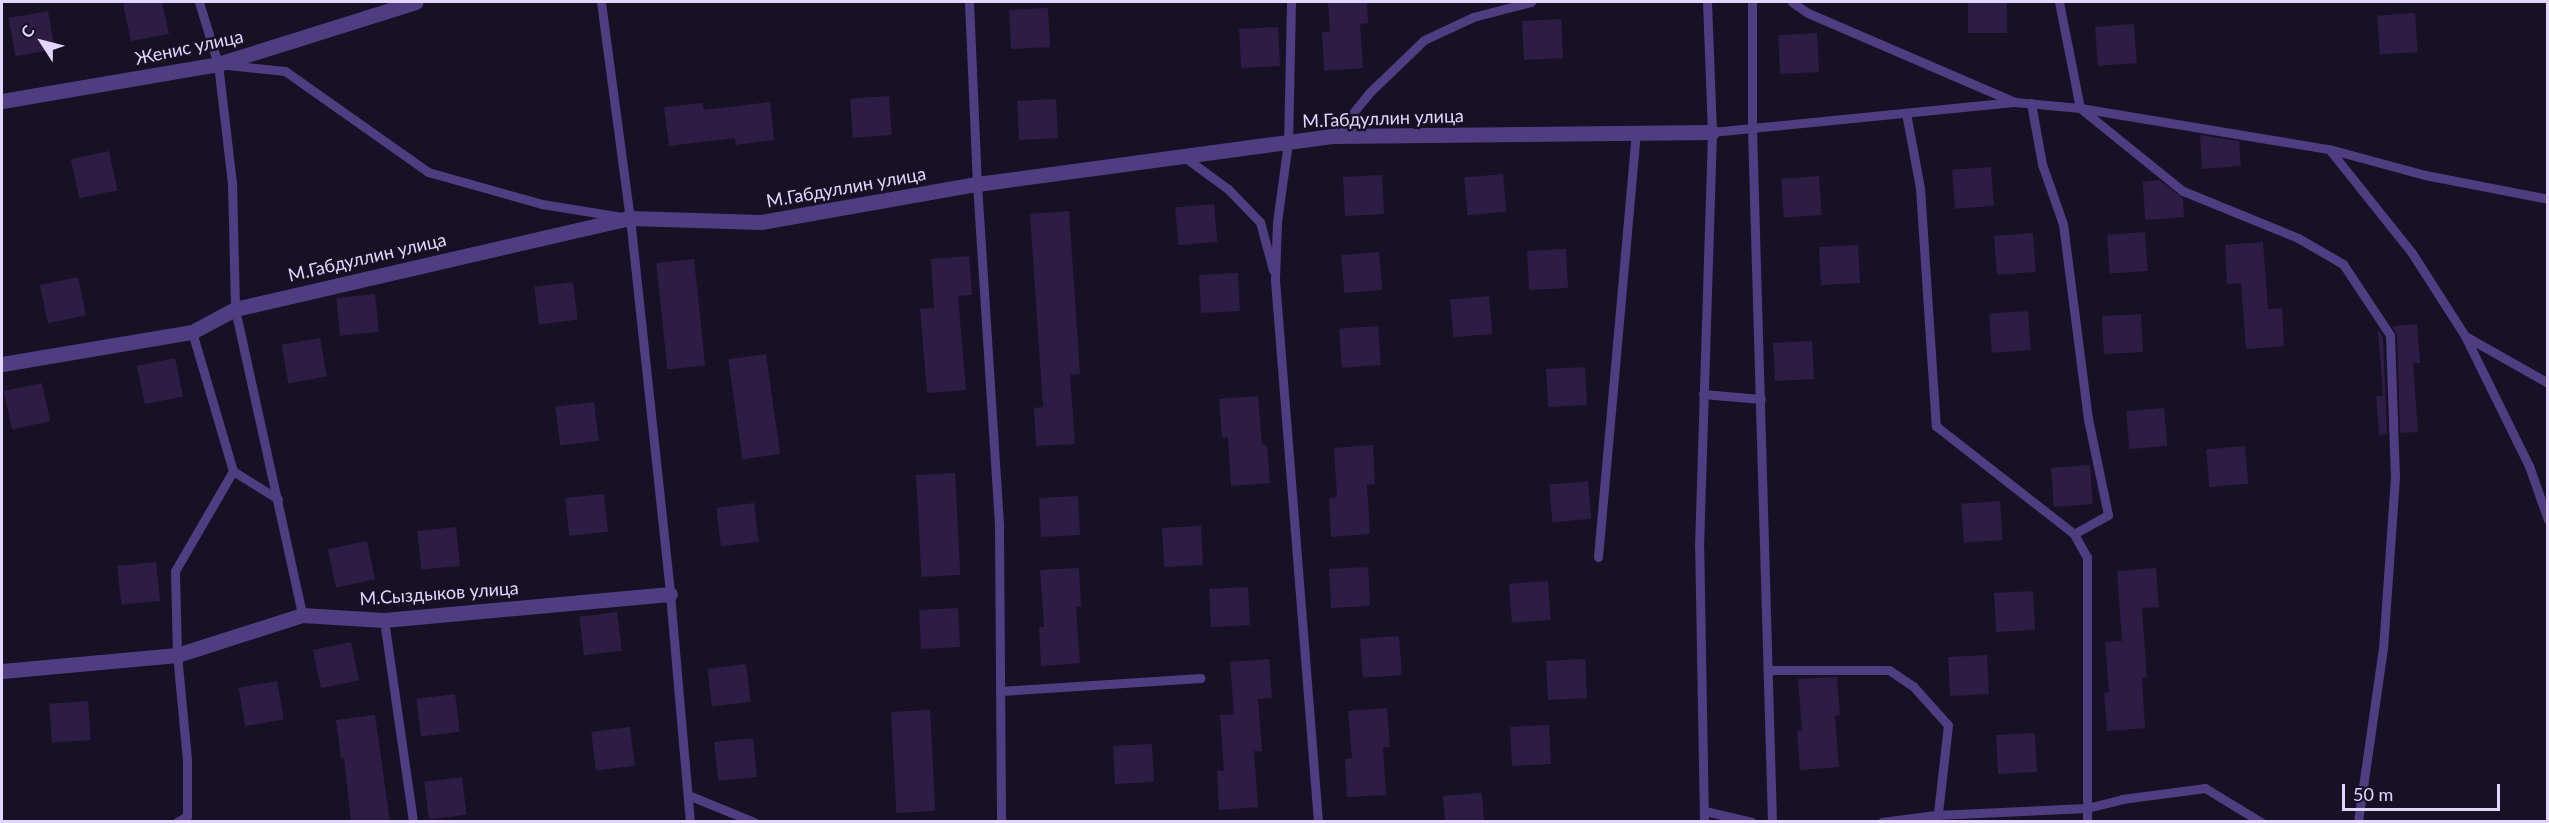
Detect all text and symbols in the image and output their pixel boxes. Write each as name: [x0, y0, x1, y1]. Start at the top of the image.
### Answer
north arrow: [12, 12, 72, 72]
text: С: [16, 21, 38, 41]
street label: Женис улица: [133, 25, 245, 69]
street label: М.Габдуллин улица: [1302, 104, 1464, 132]
street label: М.Габдуллин улица: [765, 162, 927, 212]
street label: М.Габдуллин улица: [286, 228, 448, 286]
street label: М.Сыздыков улица: [359, 577, 519, 609]
scale bar: [2345, 772, 2502, 810]
text: 50 m: [2353, 783, 2393, 805]

